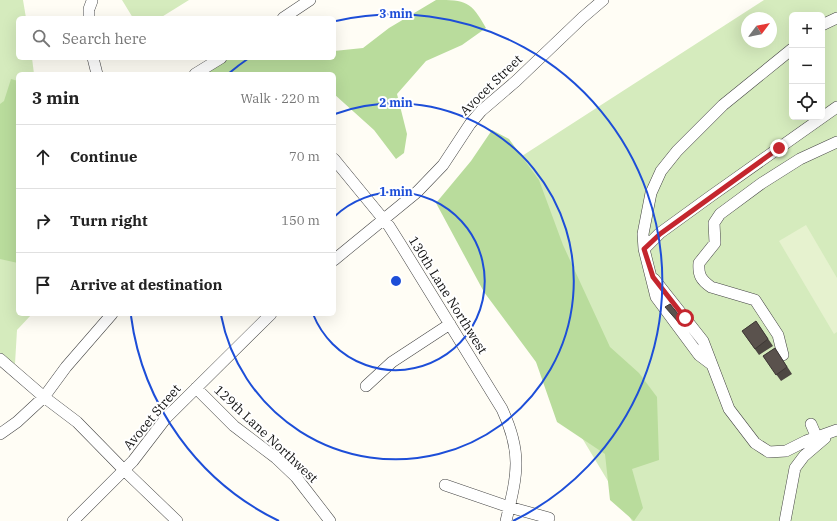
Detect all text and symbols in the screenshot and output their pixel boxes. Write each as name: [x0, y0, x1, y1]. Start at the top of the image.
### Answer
text: 3 min: [379, 6, 413, 21]
north arrow: [741, 12, 777, 48]
map controls: [789, 12, 825, 120]
button: +: [789, 12, 825, 48]
search box: [16, 16, 336, 60]
icon: search: [30, 27, 52, 49]
text: Search here: [62, 29, 147, 48]
button: −: [789, 48, 825, 84]
street label: Avocet Street: [456, 51, 526, 119]
button: locate: [789, 84, 825, 120]
text: 3 min: [32, 87, 80, 109]
text: Walk · 220 m: [241, 90, 320, 107]
text: 2 min: [379, 95, 413, 110]
route end: [770, 139, 788, 157]
icon: ahead: [32, 146, 54, 168]
text: Continue: [70, 147, 137, 166]
text: 70 m: [289, 148, 320, 165]
text: 1 min: [379, 184, 413, 199]
icon: right: [32, 210, 54, 232]
text: Turn right: [70, 211, 148, 230]
text: 150 m: [281, 212, 320, 229]
street label: 130th Lane Northwest: [405, 233, 491, 357]
icon: arrive: [32, 274, 54, 296]
centre of rings: [389, 274, 403, 288]
text: Arrive at destination: [70, 275, 222, 294]
route start: [676, 309, 694, 327]
street label: Avocet Street: [120, 380, 185, 453]
street label: 129th Lane Northwest: [211, 381, 322, 487]

